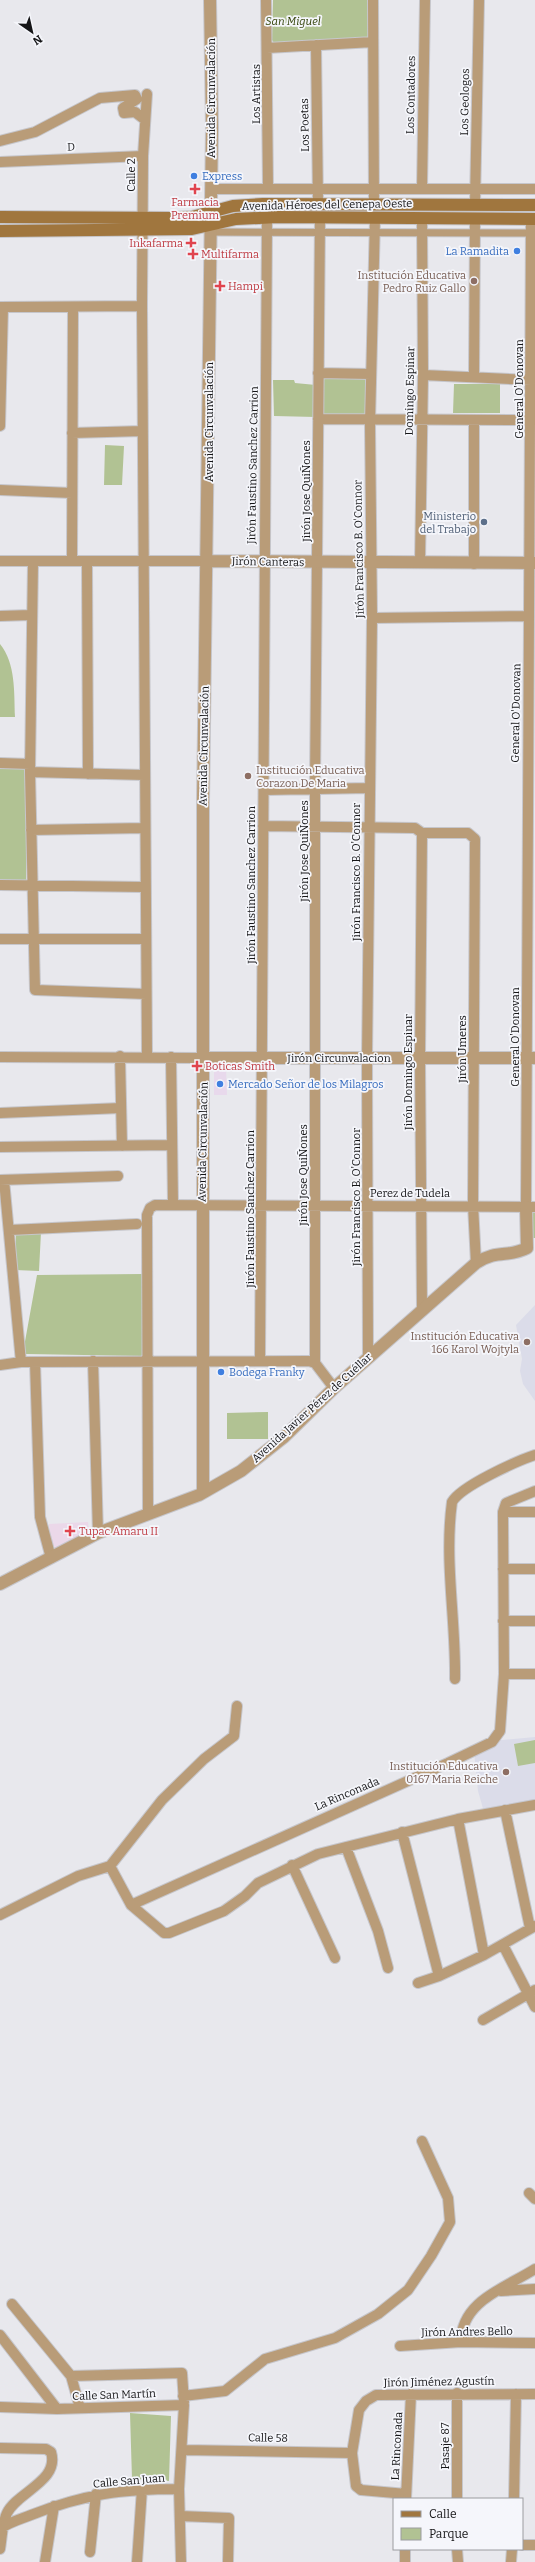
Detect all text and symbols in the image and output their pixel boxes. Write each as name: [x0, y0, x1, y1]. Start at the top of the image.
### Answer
north arrow: [12, 12, 52, 52]
park label: San Miguel: [265, 15, 321, 28]
text: N: [30, 32, 44, 48]
street label: Avenida Circunvalación: [205, 38, 218, 158]
street label: Los Contadores: [404, 56, 418, 134]
street label: Los Artistas: [250, 64, 263, 124]
street label: Los Geologos: [458, 68, 472, 136]
street label: Los Poetas: [298, 98, 312, 152]
street label: D: [67, 140, 75, 154]
street label: Calle 2: [125, 158, 138, 192]
place label: Express: [202, 170, 242, 183]
marker: Express: [189, 171, 199, 181]
marker: Farmacia Premium: [190, 184, 200, 194]
place label: Farmacia Premium: [171, 196, 220, 222]
street label: Avenida Héroes del Cenepa Oeste: [242, 197, 412, 213]
place label: Inkafarma: [129, 237, 183, 250]
marker: Inkafarma: [186, 238, 196, 248]
place label: La Ramadita: [446, 245, 509, 258]
marker: La Ramadita: [512, 246, 522, 256]
place label: Multifarma: [201, 248, 259, 261]
marker: Multifarma: [188, 249, 198, 259]
place label: Institución Educativa Pedro Ruiz Gallo: [357, 269, 466, 295]
marker: Institución Educativa Pedro Ruiz Gallo: [469, 276, 479, 286]
place label: Hampi: [228, 280, 264, 293]
marker: Hampi: [215, 281, 225, 291]
street label: General O'Donovan: [513, 339, 526, 439]
street label: Domingo Espinar: [403, 346, 417, 436]
street label: Avenida Circunvalación: [203, 362, 216, 482]
street label: Jirón Faustino Sanchez Carrion: [245, 386, 261, 545]
street label: Jirón Jose QuiÑones: [300, 440, 313, 543]
street label: Jirón Francisco B. O'Connor: [351, 480, 367, 619]
place label: Ministerio del Trabajo: [420, 510, 476, 536]
marker: Ministerio del Trabajo: [479, 517, 489, 527]
street label: Jirón Canteras: [231, 555, 304, 569]
street label: General O'Donovan: [509, 663, 523, 763]
street label: Avenida Circunvalación: [196, 686, 212, 806]
place label: Institución Educativa Corazon De Maria: [256, 764, 365, 790]
marker: Institución Educativa Corazon De Maria: [243, 771, 253, 781]
street label: Jirón Jose QuiÑones: [298, 800, 311, 903]
street label: Jirón Francisco B. O'Connor: [350, 803, 363, 942]
street label: Jirón Faustino Sanchez Carrion: [245, 806, 258, 965]
street label: General O'Donovan: [509, 987, 522, 1087]
street label: Jirón Domingo Espinar: [402, 1014, 415, 1131]
street label: Jirón Umeres: [456, 1015, 469, 1084]
street label: Jirón Circunvalacion: [286, 1052, 391, 1065]
place label: Boticas Smith: [205, 1060, 275, 1073]
marker: Boticas Smith: [192, 1061, 202, 1071]
place label: Mercado Señor de los Milagros: [228, 1078, 384, 1091]
marker: Mercado Señor de los Milagros: [215, 1079, 225, 1089]
street label: Avenida Circunvalación: [195, 1082, 211, 1202]
street label: Jirón Jose QuiÑones: [297, 1124, 310, 1227]
street label: Jirón Francisco B. O'Connor: [350, 1128, 363, 1267]
street label: Jirón Faustino Sanchez Carrion: [244, 1130, 257, 1289]
street label: Perez de Tudela: [370, 1187, 450, 1200]
place label: Institución Educativa 166 Karol Wojtyla: [410, 1330, 519, 1356]
marker: Institución Educativa 166 Karol Wojtyla: [522, 1337, 532, 1347]
street label: Avenida Javier Pérez de Cuéllar: [249, 1351, 375, 1465]
place label: Bodega Franky: [229, 1366, 305, 1379]
marker: Bodega Franky: [216, 1367, 226, 1377]
marker: Tupac Amaru II: [64, 1525, 76, 1537]
place label: Tupac Amaru II: [79, 1525, 158, 1538]
place label: Institución Educativa 0167 Maria Reiche: [389, 1760, 498, 1786]
marker: Institución Educativa 0167 Maria Reiche: [501, 1767, 511, 1777]
street label: La Rinconada: [313, 1775, 381, 1813]
street label: Jirón Andres Bello: [420, 2325, 513, 2339]
street label: Jirón Jiménez Agustín: [382, 2375, 495, 2389]
street label: Calle San Martín: [72, 2387, 156, 2403]
street label: La Rinconada: [389, 2411, 405, 2481]
street label: Pasaje 87: [439, 2422, 452, 2469]
street label: Calle 58: [248, 2431, 288, 2445]
street label: Calle San Juan: [92, 2471, 166, 2491]
legend: [393, 2498, 523, 2550]
text: Calle: [429, 2507, 457, 2521]
text: Parque: [429, 2527, 468, 2541]

